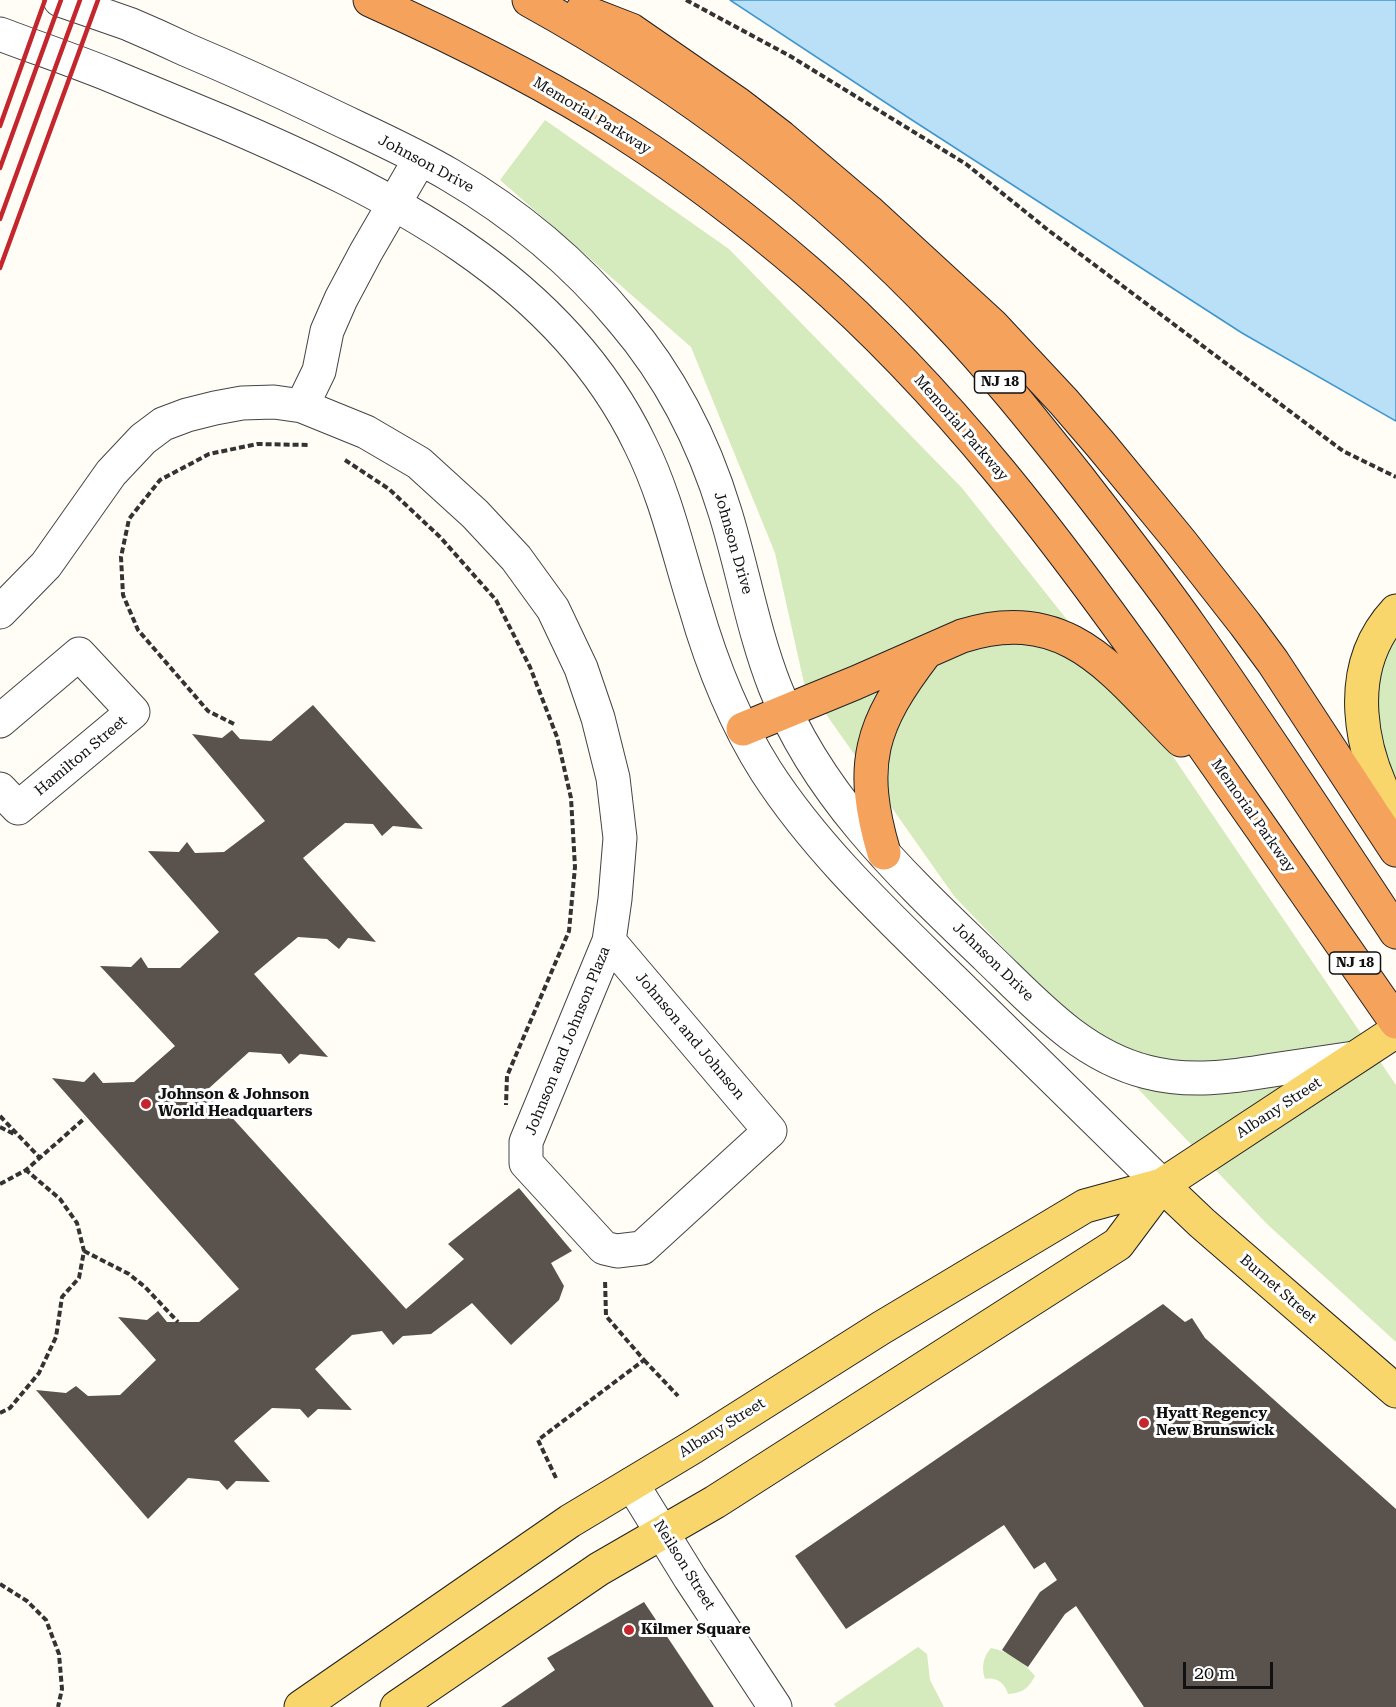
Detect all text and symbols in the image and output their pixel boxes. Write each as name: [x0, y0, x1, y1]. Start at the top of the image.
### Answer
street label: Memorial Parkway: [530, 74, 654, 158]
street label: Johnson Drive: [375, 131, 477, 197]
street label: Memorial Parkway: [910, 371, 1012, 485]
road number: NJ 18: [974, 371, 1026, 393]
street label: Johnson Drive: [710, 490, 756, 596]
street label: Hamilton Street: [31, 712, 131, 800]
street label: Memorial Parkway: [1207, 756, 1299, 876]
street label: Johnson Drive: [949, 919, 1037, 1005]
street label: Johnson and Johnson Plaza: [522, 944, 614, 1138]
road number: NJ 18: [1330, 952, 1380, 974]
street label: Johnson and Johnson: [632, 969, 748, 1103]
street label: Albany Street: [1233, 1074, 1325, 1142]
place label: Johnson & Johnson World Headquarters: [158, 1086, 313, 1121]
marker: Johnson & Johnson World Headquarters: [139, 1097, 153, 1111]
street label: Burnet Street: [1236, 1251, 1320, 1327]
street label: Albany Street: [676, 1394, 768, 1462]
place label: Hyatt Regency New Brunswick: [1156, 1405, 1275, 1440]
marker: Hyatt Regency New Brunswick: [1137, 1416, 1151, 1430]
street label: Neilson Street: [649, 1517, 719, 1613]
place label: Kilmer Square: [641, 1621, 750, 1639]
marker: Kilmer Square: [622, 1623, 636, 1637]
scale bar: [1186, 1650, 1276, 1688]
text: 20 m: [1194, 1662, 1235, 1683]

